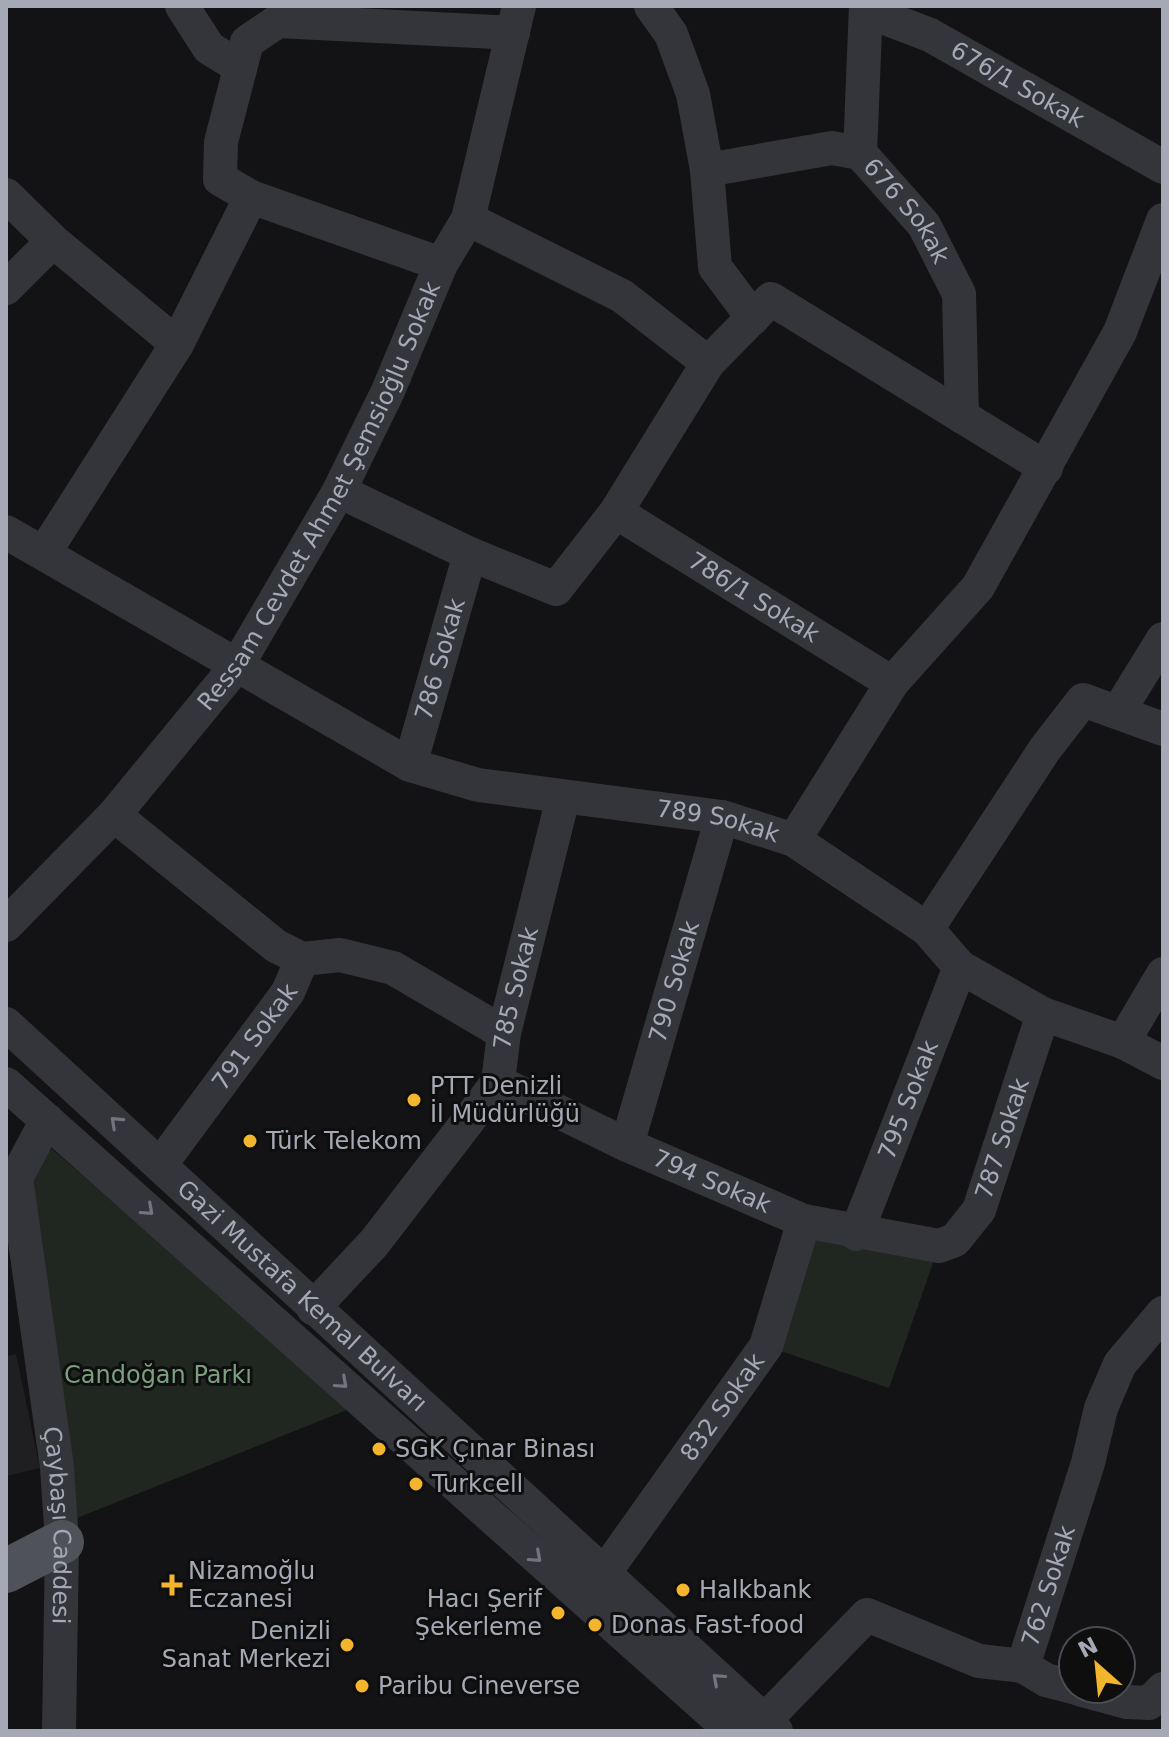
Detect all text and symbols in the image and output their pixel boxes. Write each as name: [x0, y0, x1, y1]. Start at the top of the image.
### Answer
street label: 676/1 Sokak: [946, 36, 1089, 134]
street label: 676 Sokak: [858, 153, 955, 268]
street label: Ressam Cevdet Ahmet Şemsioğlu Sokak: [192, 277, 446, 716]
street label: 786/1 Sokak: [683, 546, 824, 648]
street label: 786 Sokak: [409, 595, 471, 723]
street label: 789 Sokak: [655, 795, 783, 848]
street label: 790 Sokak: [643, 917, 705, 1046]
street label: 785 Sokak: [488, 924, 544, 1051]
street label: 791 Sokak: [206, 978, 303, 1096]
street label: 795 Sokak: [872, 1036, 944, 1163]
place label: PTT Denizli İl Müdürlüğü: [430, 1072, 580, 1128]
street label: 787 Sokak: [969, 1075, 1035, 1203]
marker: PTT Denizli İl Müdürlüğü: [405, 1091, 423, 1109]
one-way arrow: [111, 1116, 125, 1131]
place label: Türk Telekom: [265, 1127, 422, 1155]
marker: Türk Telekom: [241, 1132, 259, 1150]
street label: 794 Sokak: [649, 1144, 775, 1219]
street label: Gazi Mustafa Kemal Bulvarı: [171, 1174, 433, 1418]
one-way arrow: [138, 1200, 153, 1215]
street label: 832 Sokak: [675, 1348, 770, 1466]
park label: Candoğan Parkı: [64, 1361, 252, 1389]
one-way arrow: [332, 1374, 347, 1388]
street label: Çaybaşı Caddesi: [37, 1425, 76, 1625]
place label: SGK Çınar Binası: [395, 1435, 595, 1463]
marker: SGK Çınar Binası: [370, 1440, 388, 1458]
place label: Turkcell: [431, 1470, 523, 1498]
marker: Turkcell: [407, 1475, 425, 1493]
street label: 762 Sokak: [1016, 1522, 1081, 1650]
one-way arrow: [526, 1547, 541, 1561]
place label: Nizamoğlu Eczanesi: [188, 1557, 315, 1613]
marker: Nizamoğlu Eczanesi: [163, 1576, 181, 1594]
place label: Halkbank: [699, 1576, 811, 1604]
marker: Halkbank: [674, 1581, 692, 1599]
place label: Hacı Şerif Şekerleme: [415, 1585, 543, 1641]
marker: Hacı Şerif Şekerleme: [549, 1604, 567, 1622]
place label: Donas Fast-food: [611, 1611, 804, 1639]
marker: Donas Fast-food: [586, 1616, 604, 1634]
place label: Denizli Sanat Merkezi: [162, 1617, 331, 1673]
north arrow: [1057, 1625, 1137, 1705]
text: N: [1074, 1632, 1102, 1663]
marker: Denizli Sanat Merkezi: [338, 1636, 356, 1654]
place label: Paribu Cineverse: [378, 1672, 580, 1700]
one-way arrow: [712, 1674, 727, 1689]
marker: Paribu Cineverse: [353, 1677, 371, 1695]

